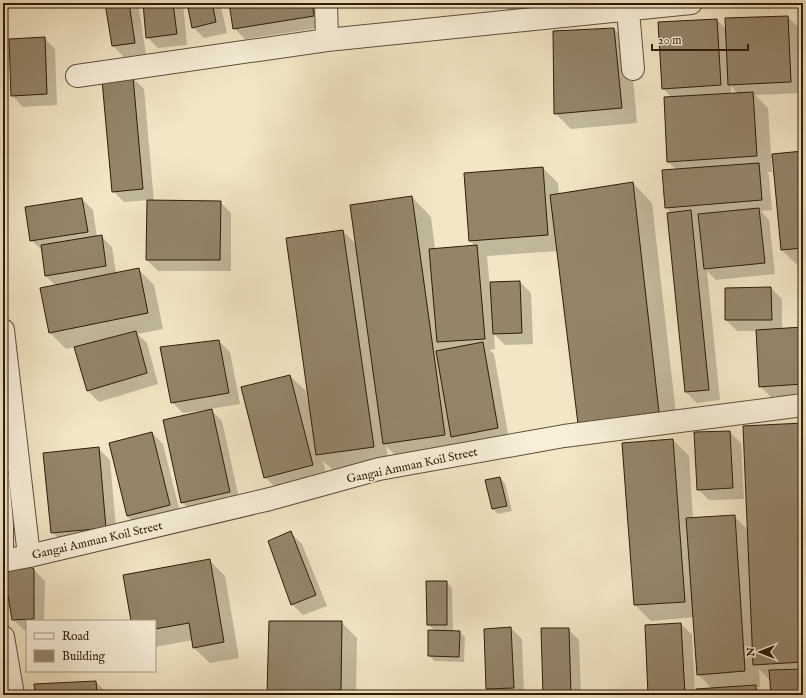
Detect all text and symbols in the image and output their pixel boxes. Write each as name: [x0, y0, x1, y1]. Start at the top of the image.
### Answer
scale bar: [652, 26, 748, 52]
text: 20 m: [658, 33, 681, 48]
street label: Gangai Amman Koil Street: [345, 444, 479, 487]
street label: Gangai Amman Koil Street: [30, 518, 164, 563]
legend: [26, 620, 156, 672]
text: Road: [62, 629, 90, 644]
north arrow: [740, 632, 780, 672]
text: N: [744, 647, 758, 658]
text: Building: [62, 649, 106, 664]

